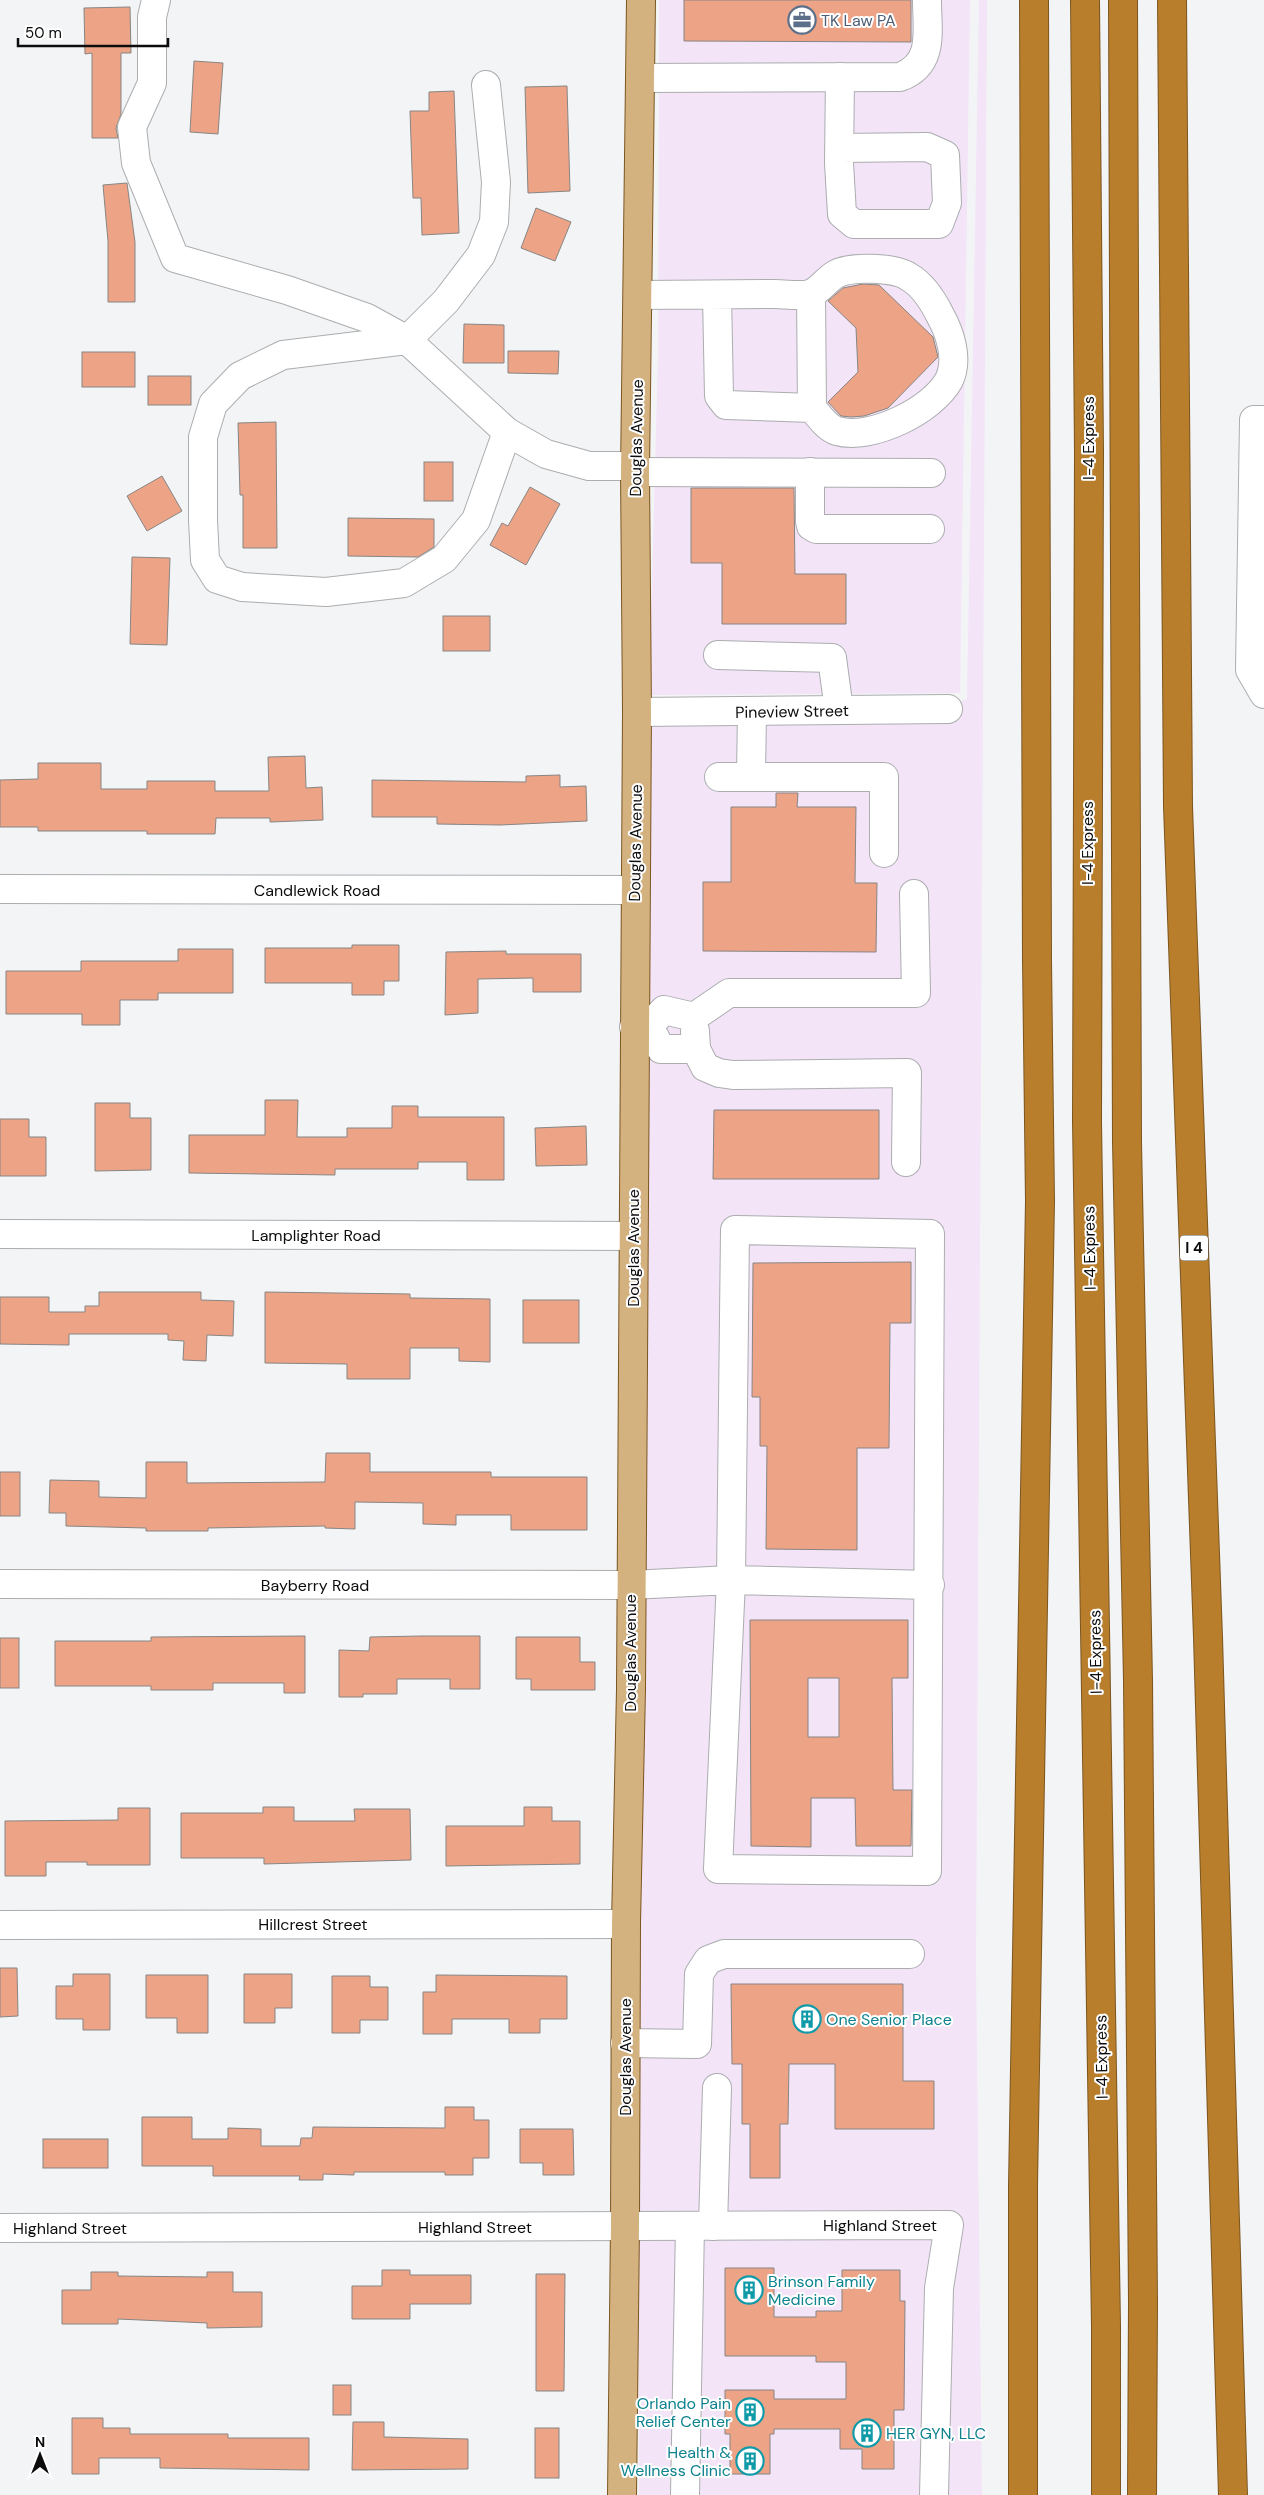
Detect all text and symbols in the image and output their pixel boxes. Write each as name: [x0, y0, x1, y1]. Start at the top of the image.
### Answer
office icon: TK Law PA: [787, 5, 817, 35]
place label: TK Law PA: [821, 10, 896, 31]
scale bar: [18, 15, 168, 47]
text: 50 m: [25, 23, 62, 43]
street label: Douglas Avenue: [625, 379, 648, 497]
street label: I-4 Express: [1078, 396, 1099, 480]
street label: Pineview Street: [735, 700, 849, 723]
street label: Douglas Avenue: [624, 784, 647, 902]
street label: I-4 Express: [1077, 801, 1098, 885]
street label: Candlewick Road: [254, 880, 380, 901]
street label: Douglas Avenue: [623, 1189, 644, 1307]
street label: I-4 Express: [1078, 1206, 1101, 1290]
street label: Lamplighter Road: [251, 1225, 381, 1246]
road number: I 4: [1180, 1236, 1208, 1260]
street label: Bayberry Road: [261, 1575, 369, 1596]
street label: Douglas Avenue: [620, 1594, 641, 1712]
street label: I-4 Express: [1084, 1610, 1107, 1694]
street label: Hillcrest Street: [258, 1914, 368, 1935]
street label: Douglas Avenue: [615, 1998, 636, 2116]
building icon: One Senior Place: [792, 2004, 822, 2034]
place label: One Senior Place: [826, 2009, 952, 2030]
street label: I-4 Express: [1090, 2015, 1113, 2099]
street label: Highland Street: [823, 2215, 937, 2236]
street label: Highland Street: [418, 2217, 532, 2238]
street label: Highland Street: [13, 2218, 127, 2239]
place label: Brinson Family Medicine: [768, 2271, 875, 2310]
building icon: Brinson Family Medicine: [734, 2275, 764, 2305]
place label: Orlando Pain Relief Center: [636, 2393, 731, 2432]
building icon: Orlando Pain Relief Center: [735, 2397, 765, 2427]
building icon: HER GYN, LLC: [852, 2418, 882, 2448]
place label: HER GYN, LLC: [886, 2423, 986, 2444]
north arrow: [15, 2430, 65, 2480]
text: N: [35, 2433, 45, 2451]
place label: Health & Wellness Clinic: [620, 2442, 731, 2481]
building icon: Health & Wellness Clinic: [735, 2446, 765, 2476]

